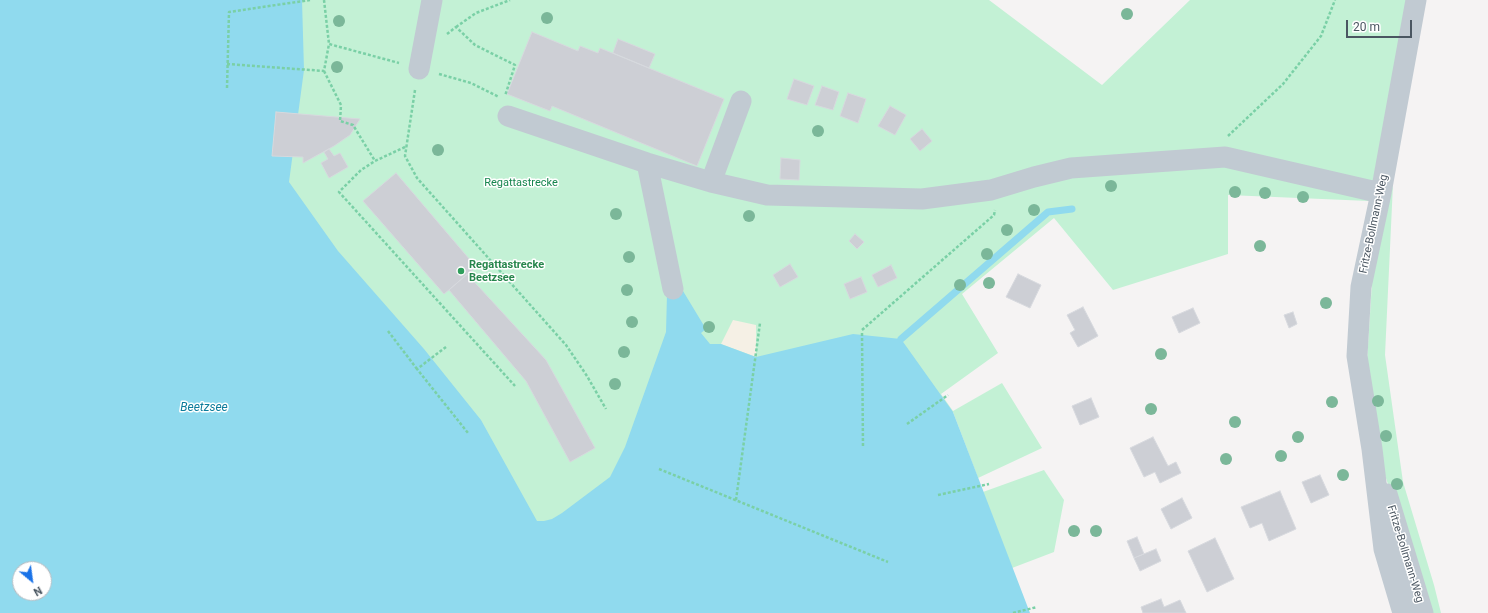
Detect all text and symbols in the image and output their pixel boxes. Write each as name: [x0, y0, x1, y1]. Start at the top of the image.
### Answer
scale bar: [1348, 12, 1414, 38]
text: 20 m: [1353, 20, 1380, 34]
street label: Fritze-Bollmann-Weg: [1357, 173, 1391, 275]
park label: Regattastrecke: [484, 176, 558, 190]
place label: Regattastrecke Beetzsee: [469, 258, 544, 284]
marker: Regattastrecke Beetzsee: [456, 266, 466, 276]
water label: Beetzsee: [180, 401, 228, 415]
street label: Fritze-Bollmann-Weg: [1384, 504, 1426, 604]
north arrow: [12, 561, 52, 601]
text: N: [31, 583, 44, 599]

